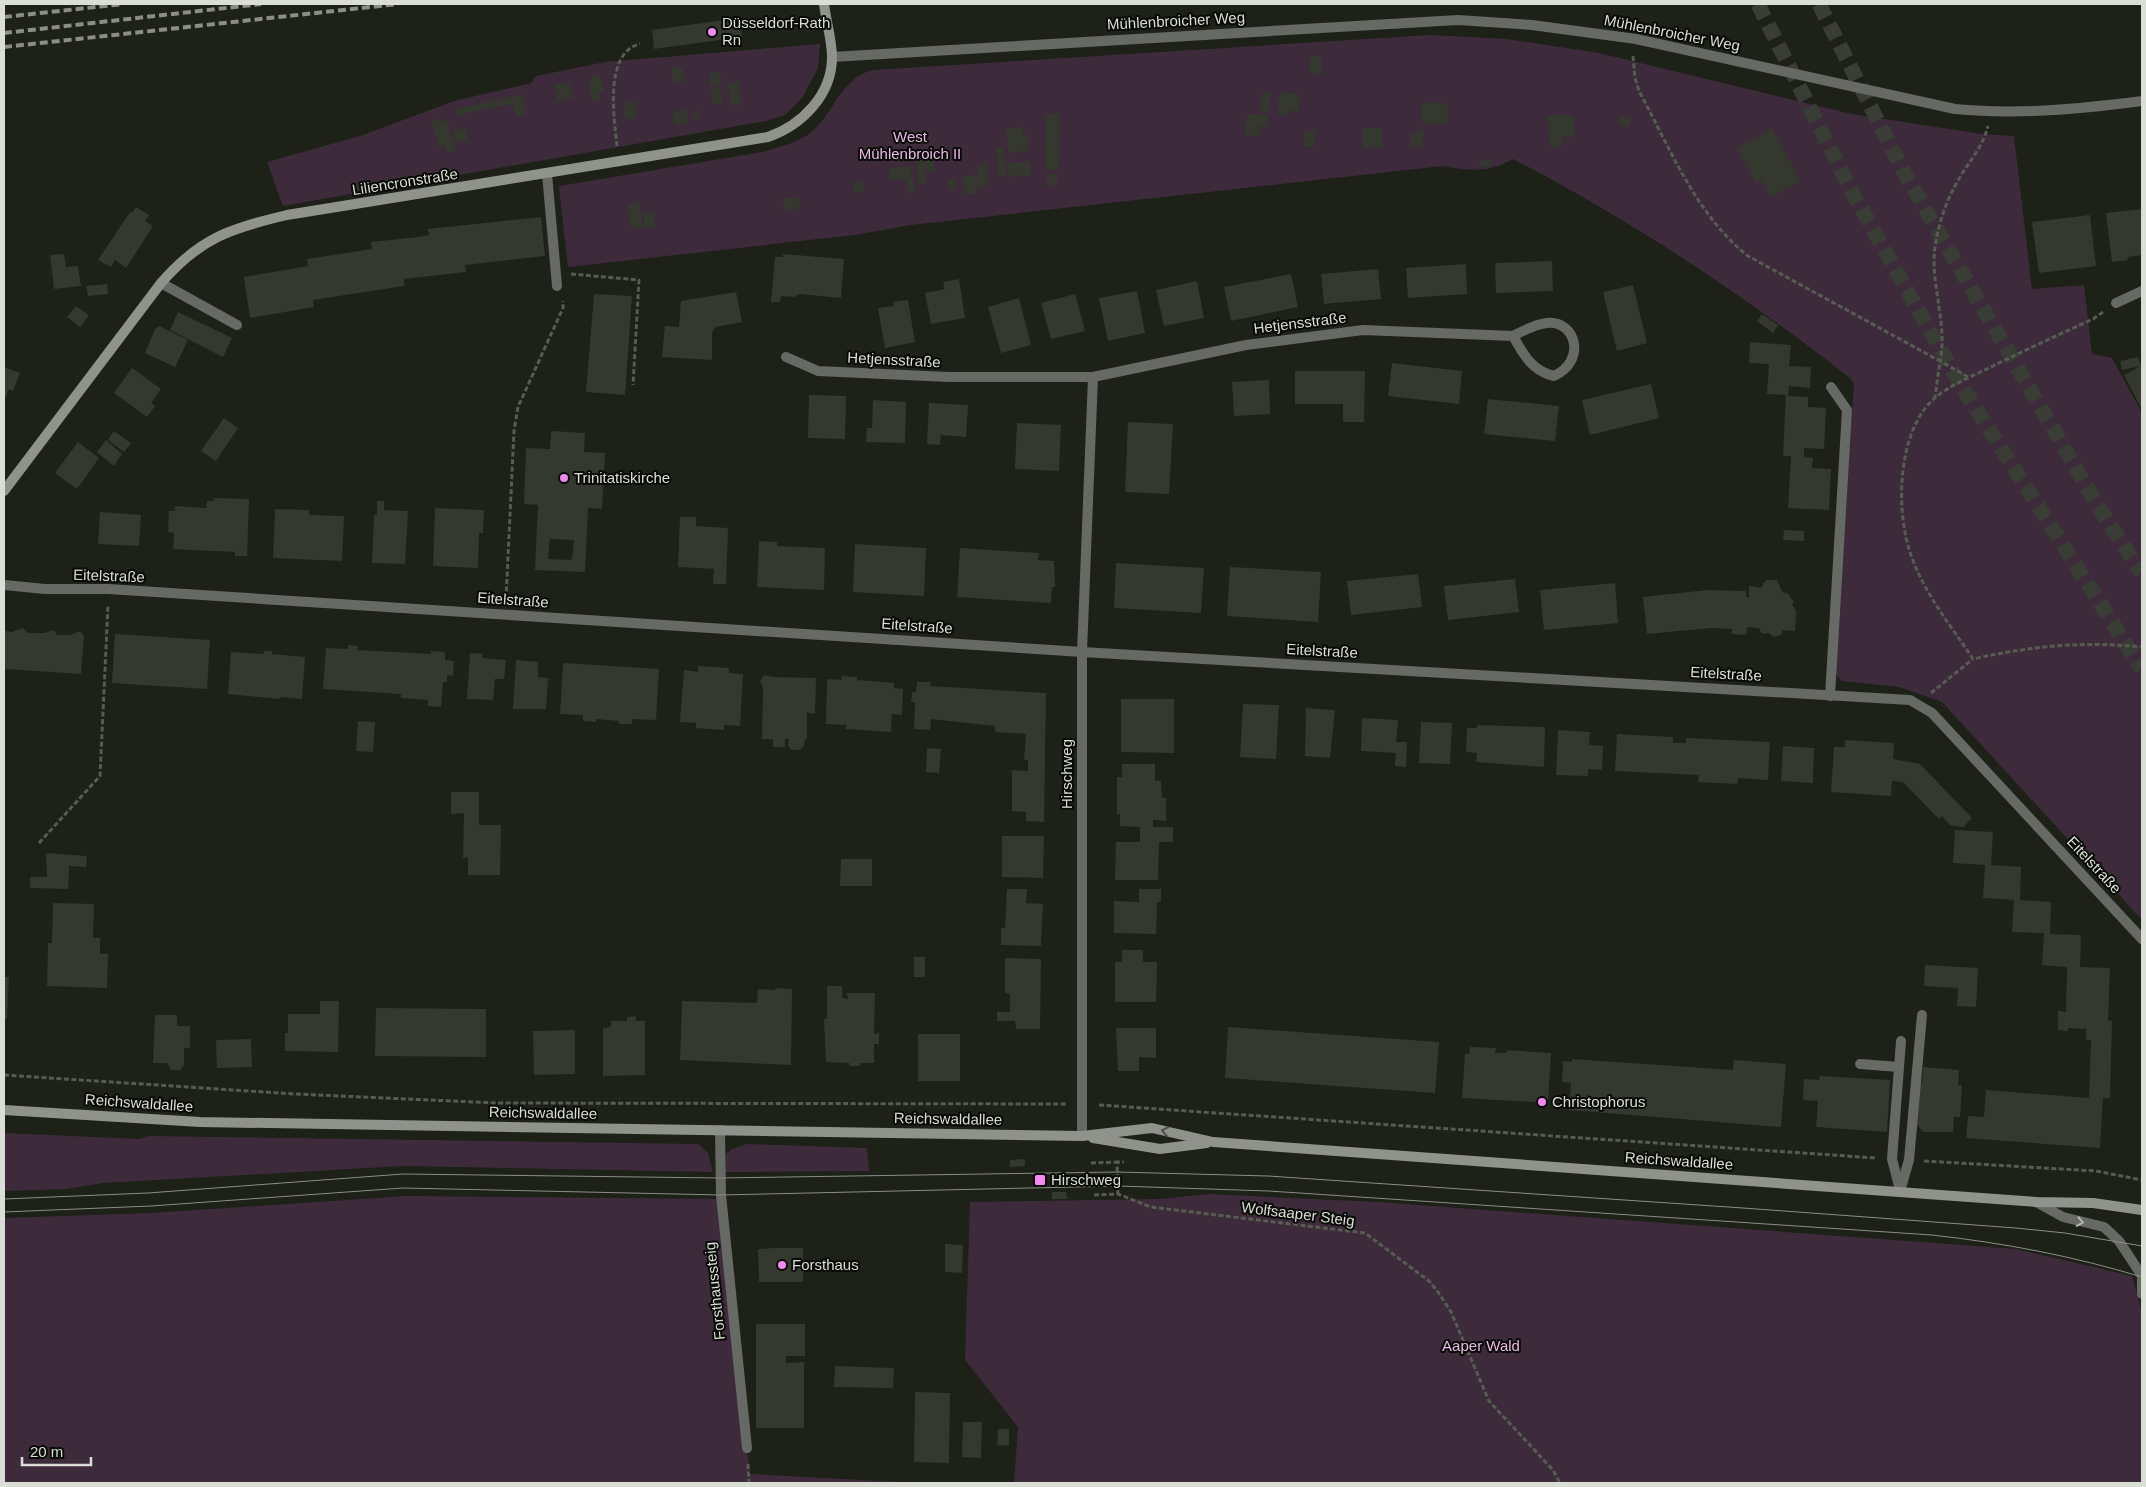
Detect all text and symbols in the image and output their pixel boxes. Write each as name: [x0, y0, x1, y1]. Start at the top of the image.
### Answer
street label: Mühlenbroicher Weg: [1107, 8, 1245, 33]
street label: Mühlenbroicher Weg: [1603, 11, 1742, 54]
place label: Düsseldorf-Rath Rn: [722, 14, 830, 48]
marker: Düsseldorf-Rath Rn: [706, 26, 718, 38]
park label: West Mühlenbroich II: [859, 128, 961, 162]
street label: Liliencronstraße: [351, 165, 459, 198]
street label: Hetjensstraße: [1253, 308, 1347, 337]
street label: Hetjensstraße: [847, 349, 941, 370]
place label: Trinitatiskirche: [574, 469, 670, 486]
marker: Trinitatiskirche: [558, 472, 570, 484]
street label: Eitelstraße: [73, 566, 145, 585]
street label: Eitelstraße: [477, 589, 549, 610]
street label: Eitelstraße: [881, 615, 953, 636]
street label: Eitelstraße: [1286, 640, 1358, 661]
street label: Eitelstraße: [1690, 663, 1762, 684]
street label: Hirschweg: [1058, 739, 1075, 809]
street label: Eitelstraße: [2064, 833, 2125, 897]
street label: Reichswaldallee: [84, 1090, 194, 1115]
place label: Christophorus: [1552, 1093, 1645, 1110]
marker: Christophorus: [1536, 1096, 1548, 1108]
street label: Reichswaldallee: [489, 1103, 597, 1122]
street label: Reichswaldallee: [894, 1109, 1002, 1128]
one-way arrow: [1161, 1126, 1170, 1137]
street label: Reichswaldallee: [1624, 1148, 1734, 1173]
place label: Hirschweg: [1051, 1171, 1121, 1188]
marker: Hirschweg: [1033, 1173, 1047, 1187]
street label: Wolfsaaper Steig: [1240, 1198, 1356, 1229]
one-way arrow: [2076, 1216, 2084, 1226]
street label: Forsthaussteig: [701, 1241, 728, 1341]
place label: Forsthaus: [792, 1256, 859, 1273]
marker: Forsthaus: [776, 1259, 788, 1271]
park label: Aaper Wald: [1442, 1337, 1520, 1354]
scale bar: [22, 1434, 91, 1466]
text: 20 m: [30, 1443, 63, 1460]

